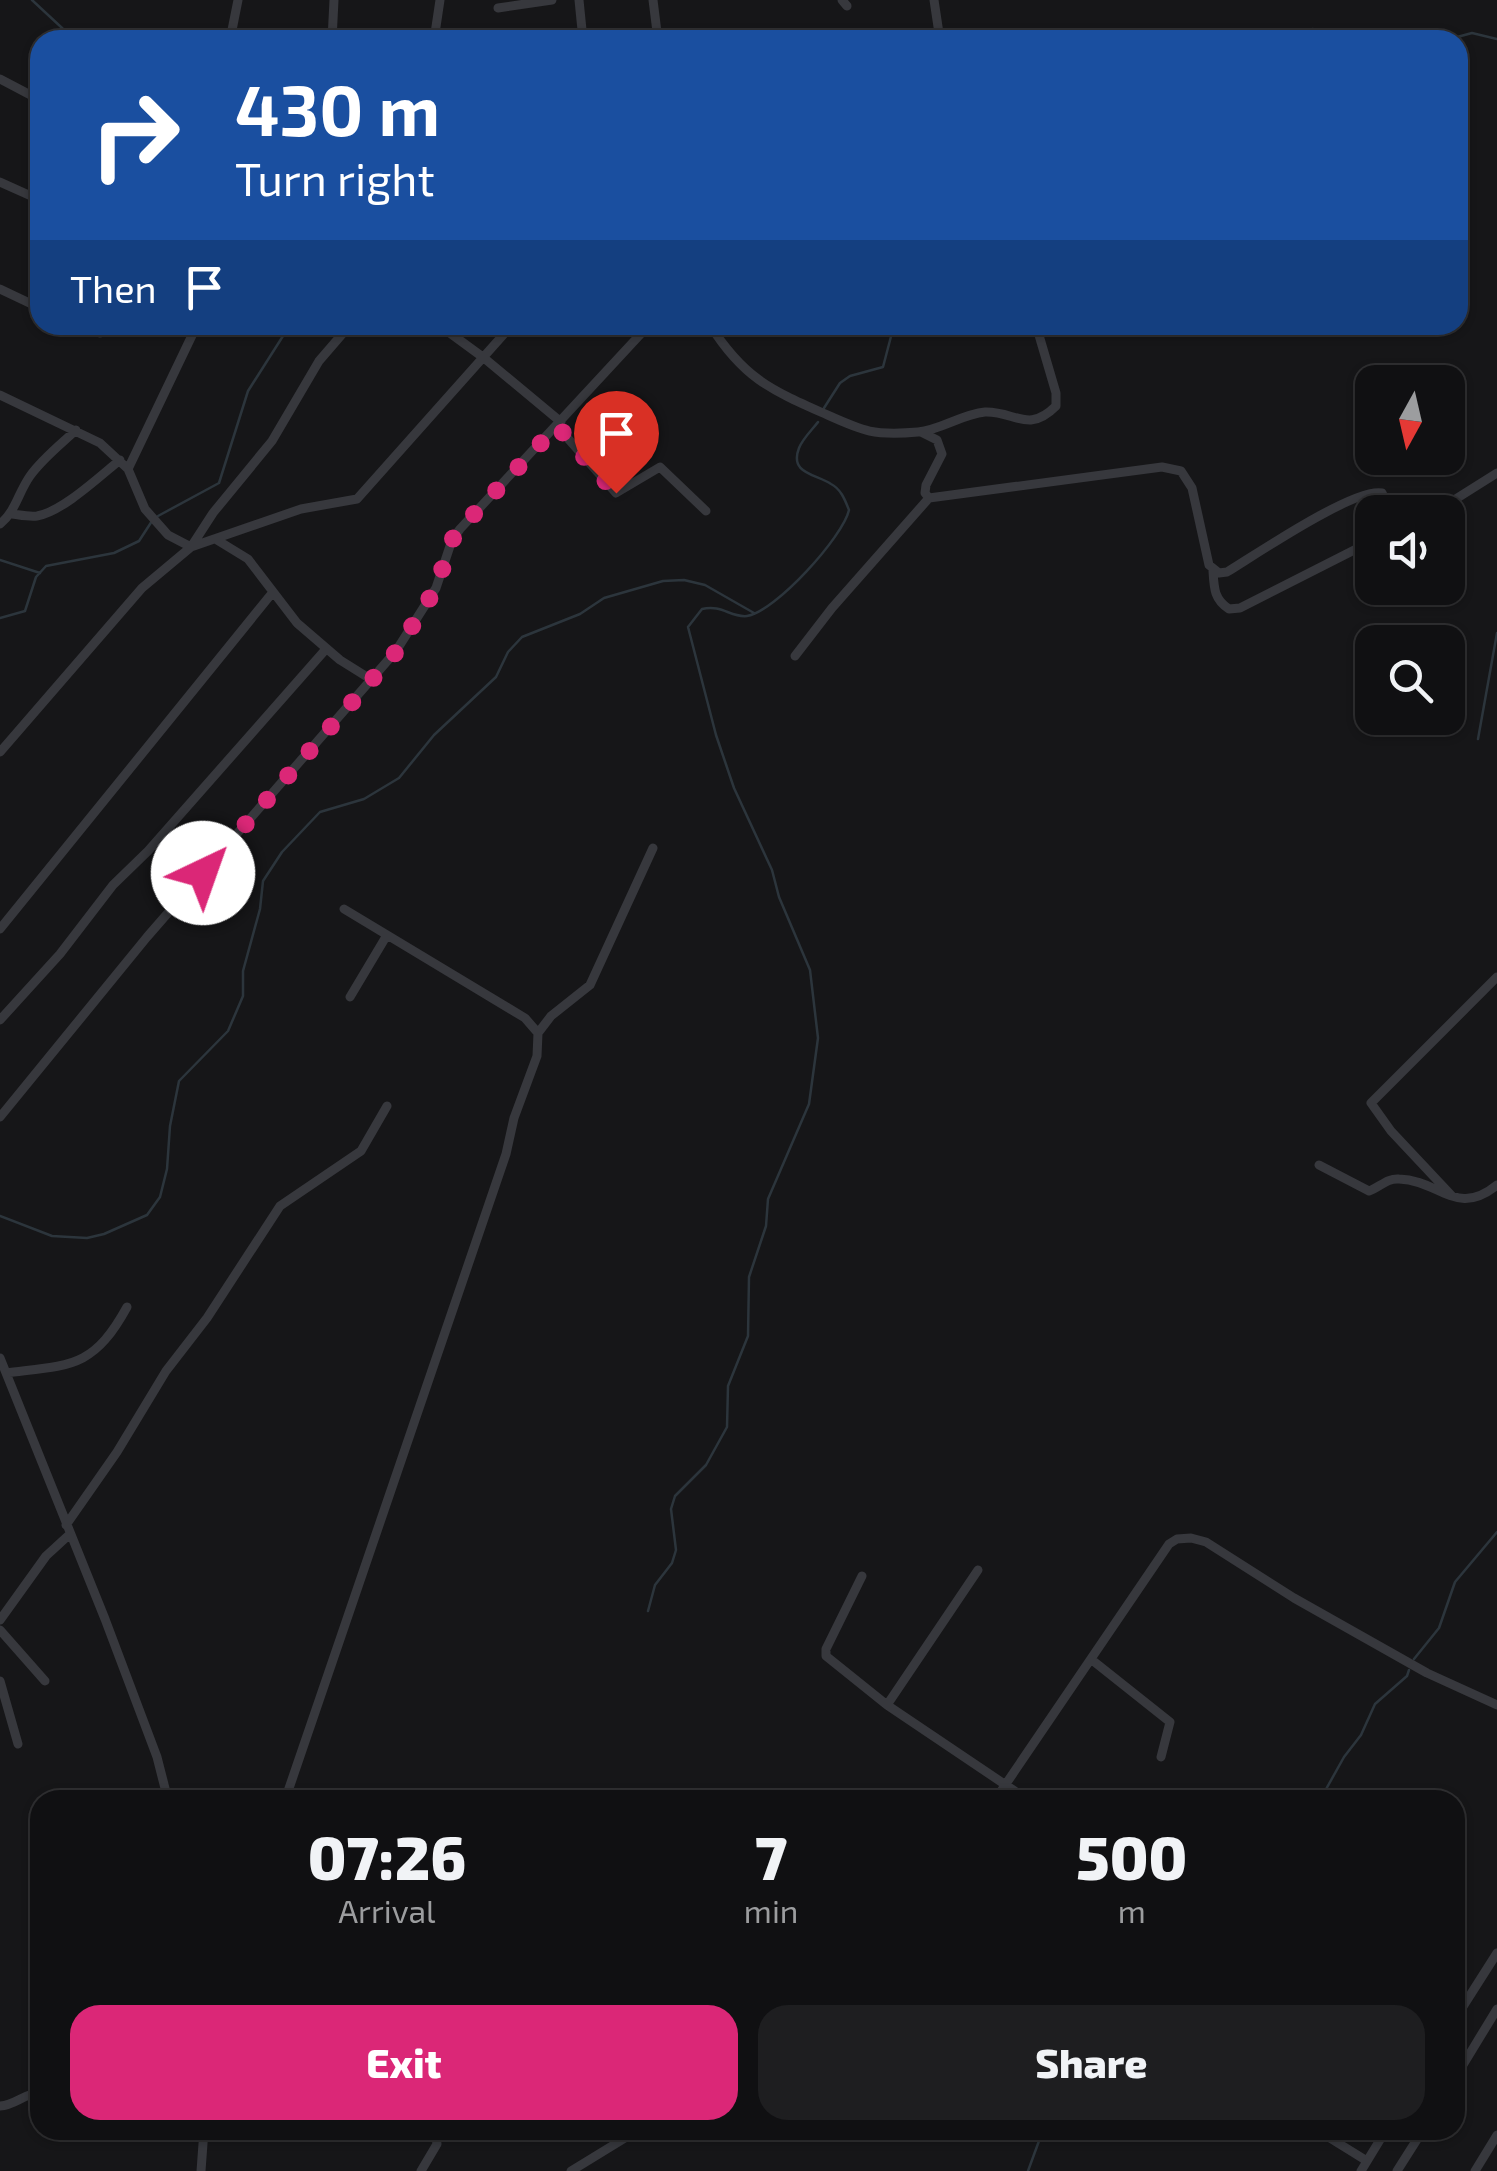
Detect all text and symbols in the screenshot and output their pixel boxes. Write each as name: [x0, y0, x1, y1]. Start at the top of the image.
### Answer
text: 430 m: [235, 66, 440, 150]
icon: right: [70, 70, 200, 200]
text: Turn right: [235, 151, 435, 205]
icon: arrive: [177, 260, 232, 315]
text: Then: [70, 265, 157, 311]
north arrow: [1355, 365, 1465, 475]
map controls: [1355, 365, 1465, 735]
pin: [574, 391, 659, 494]
icon: arrive: [589, 406, 644, 461]
button: sound: [1355, 495, 1465, 605]
button: search: [1355, 625, 1465, 735]
position arrow: [151, 821, 255, 925]
text: 07:26: [308, 1820, 466, 1892]
text: 7: [755, 1820, 787, 1892]
text: 500: [1076, 1820, 1187, 1892]
text: Arrival: [338, 1891, 436, 1929]
text: min: [744, 1891, 798, 1929]
text: m: [1118, 1891, 1146, 1929]
button: Exit: [70, 2005, 738, 2120]
button: Share: [758, 2005, 1425, 2120]

